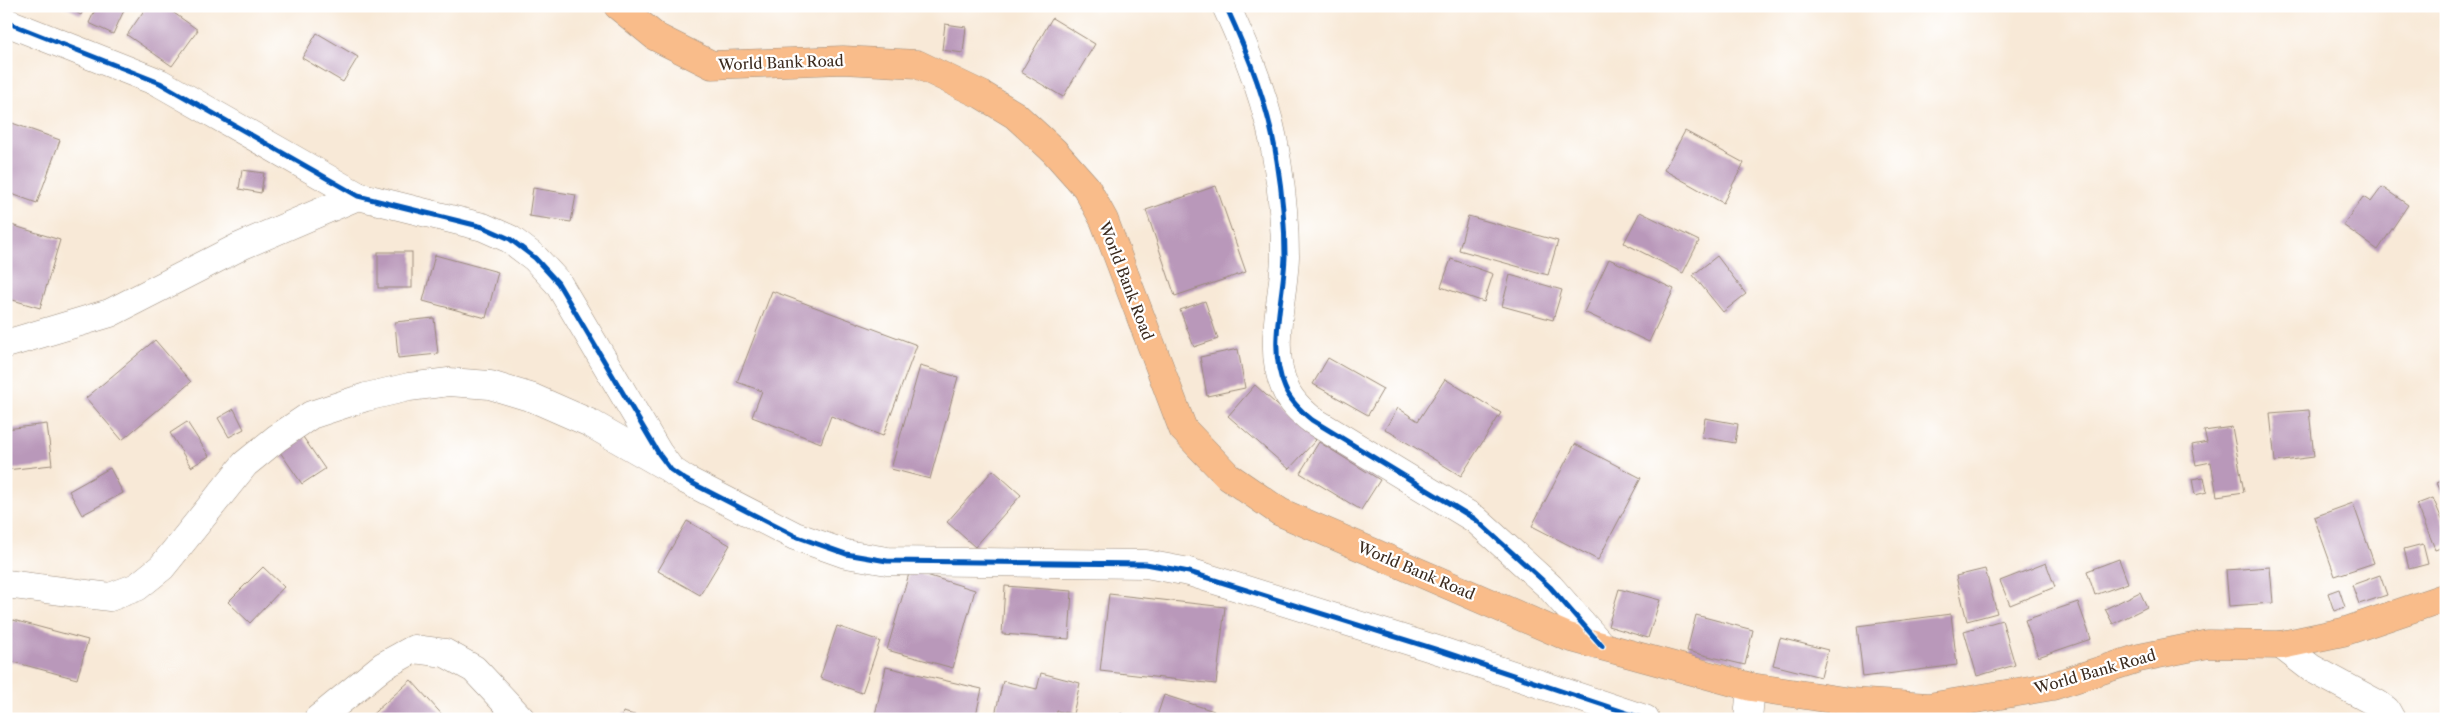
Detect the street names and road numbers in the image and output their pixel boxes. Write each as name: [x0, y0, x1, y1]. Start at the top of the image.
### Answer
street label: World Bank Road: [717, 51, 844, 74]
street label: World Bank Road: [1095, 218, 1158, 343]
street label: World Bank Road: [1354, 537, 1478, 604]
street label: World Bank Road: [2031, 645, 2158, 698]

